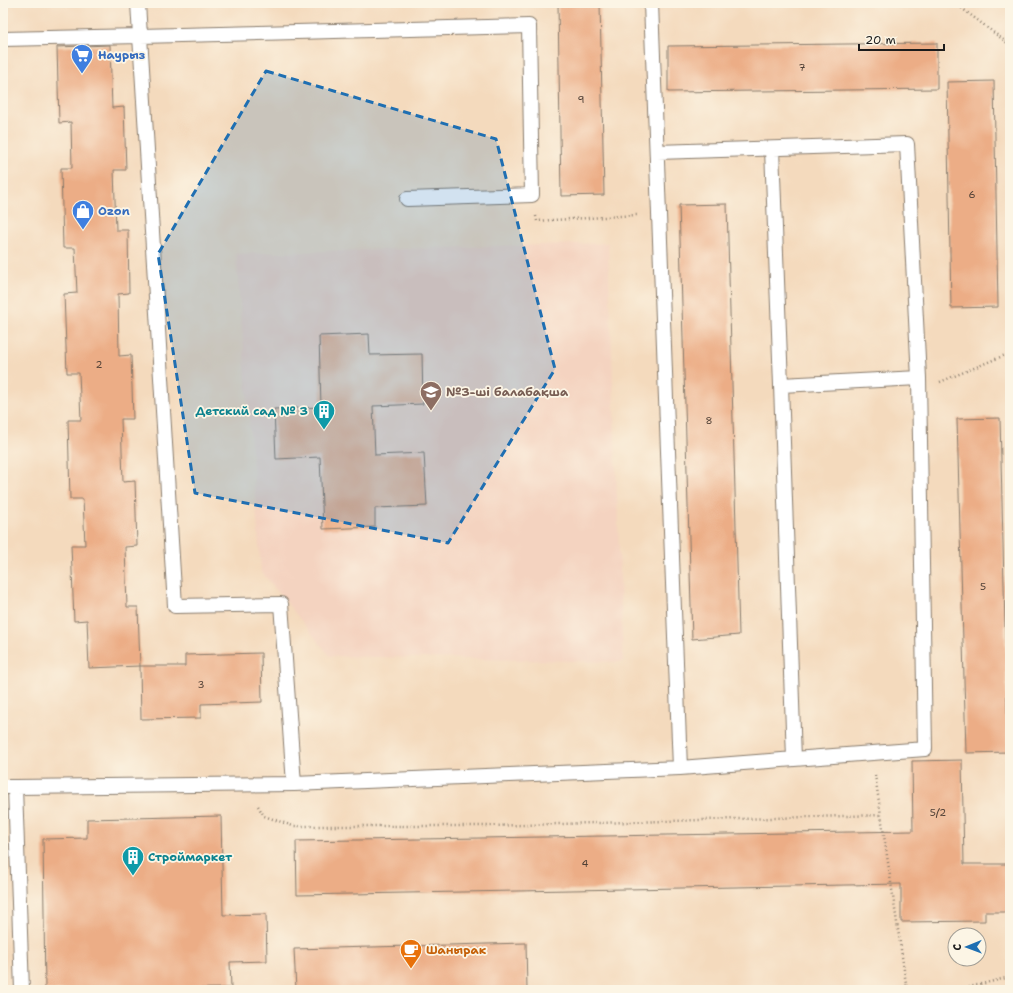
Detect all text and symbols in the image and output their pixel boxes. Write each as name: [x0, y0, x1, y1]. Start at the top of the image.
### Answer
scale bar: [859, 26, 944, 52]
text: 20 m: [865, 32, 896, 48]
supermarket icon: Наурыз: [69, 42, 95, 75]
place label: Наурыз: [98, 47, 146, 63]
house number: 7: [799, 61, 806, 74]
house number: 9: [578, 93, 585, 106]
house number: 6: [969, 188, 976, 201]
shop icon: Ozon: [70, 198, 96, 231]
place label: Ozon: [98, 203, 130, 219]
house number: 2: [96, 358, 103, 371]
school or university icon: №3-ші балабақша: [418, 379, 444, 412]
place label: №3-ші балабақша: [446, 384, 569, 400]
building icon: Детский сад № 3: [311, 398, 337, 431]
place label: Детский сад № 3: [196, 403, 308, 419]
house number: 8: [706, 414, 713, 427]
house number: 5: [980, 580, 986, 593]
house number: 3: [198, 678, 205, 691]
house number: 5/2: [930, 806, 946, 819]
building icon: Строймаркет: [120, 844, 146, 877]
place label: Строймаркет: [148, 849, 233, 865]
house number: 4: [582, 857, 589, 870]
north arrow: [947, 927, 987, 967]
cafe icon: Шанырак: [398, 937, 424, 970]
place label: Шанырак: [426, 942, 487, 958]
text: С: [950, 943, 965, 951]

